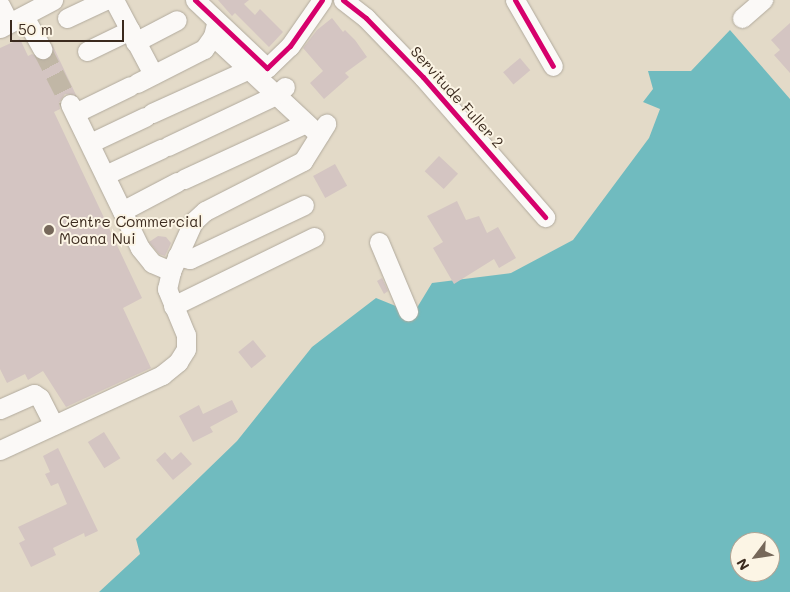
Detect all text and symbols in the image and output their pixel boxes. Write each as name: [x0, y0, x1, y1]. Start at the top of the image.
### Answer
scale bar: [12, 10, 126, 42]
text: 50 m: [18, 19, 53, 39]
street label: Servitude Fuller 2: [407, 43, 507, 151]
place label: Centre Commercial Moana Nui: [59, 212, 202, 247]
marker: Centre Commercial Moana Nui: [43, 224, 55, 236]
north arrow: [730, 532, 780, 582]
text: N: [732, 555, 753, 574]

